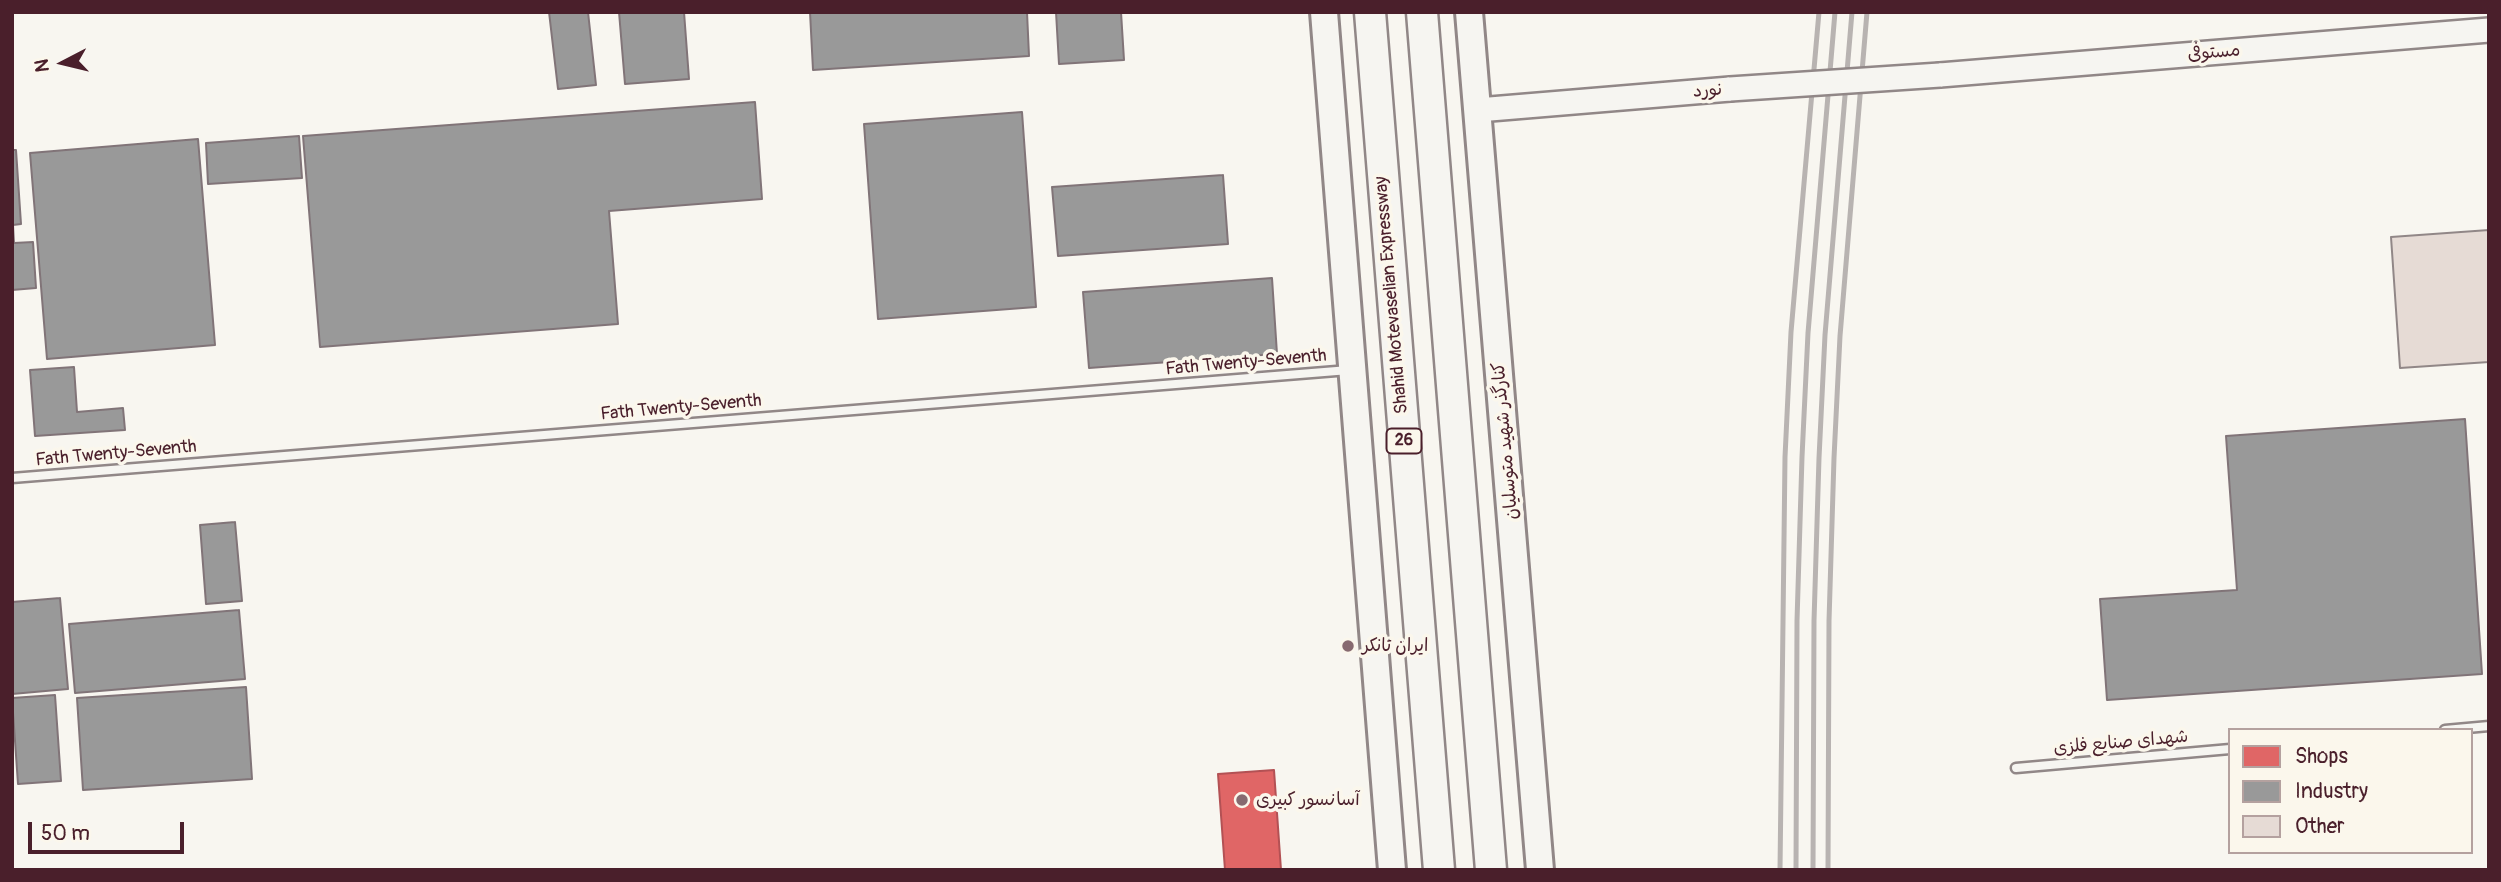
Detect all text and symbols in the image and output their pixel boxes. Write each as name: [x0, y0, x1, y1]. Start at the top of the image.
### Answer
north arrow: [28, 28, 98, 98]
street label: مستوفی: [2187, 40, 2241, 66]
text: N: [29, 58, 55, 73]
street label: نورد: [1692, 79, 1724, 103]
street label: Shahid Motevaselian Expressway: [1371, 175, 1413, 415]
street label: Fath Twenty-Seventh: [1165, 345, 1327, 381]
street label: کنارگذر شهید متوسلیان: [1488, 361, 1524, 521]
street label: Fath Twenty-Seventh: [600, 390, 762, 426]
road number: 26: [1386, 428, 1422, 454]
street label: Fath Twenty-Seventh: [35, 436, 197, 472]
place label: ایران تانکر: [1362, 635, 1428, 657]
marker: ایران تانکر: [1340, 638, 1356, 654]
street label: شهدای صنایع فلزی: [2053, 726, 2189, 760]
legend: [2228, 728, 2473, 854]
text: Shops: [2295, 743, 2348, 770]
text: Industry: [2295, 778, 2368, 805]
place label: آسانسور کبیری: [1256, 789, 1360, 811]
marker: آسانسور کبیری: [1234, 792, 1250, 808]
scale bar: [32, 808, 187, 852]
text: Other: [2295, 813, 2345, 840]
text: 50 m: [41, 820, 90, 847]

